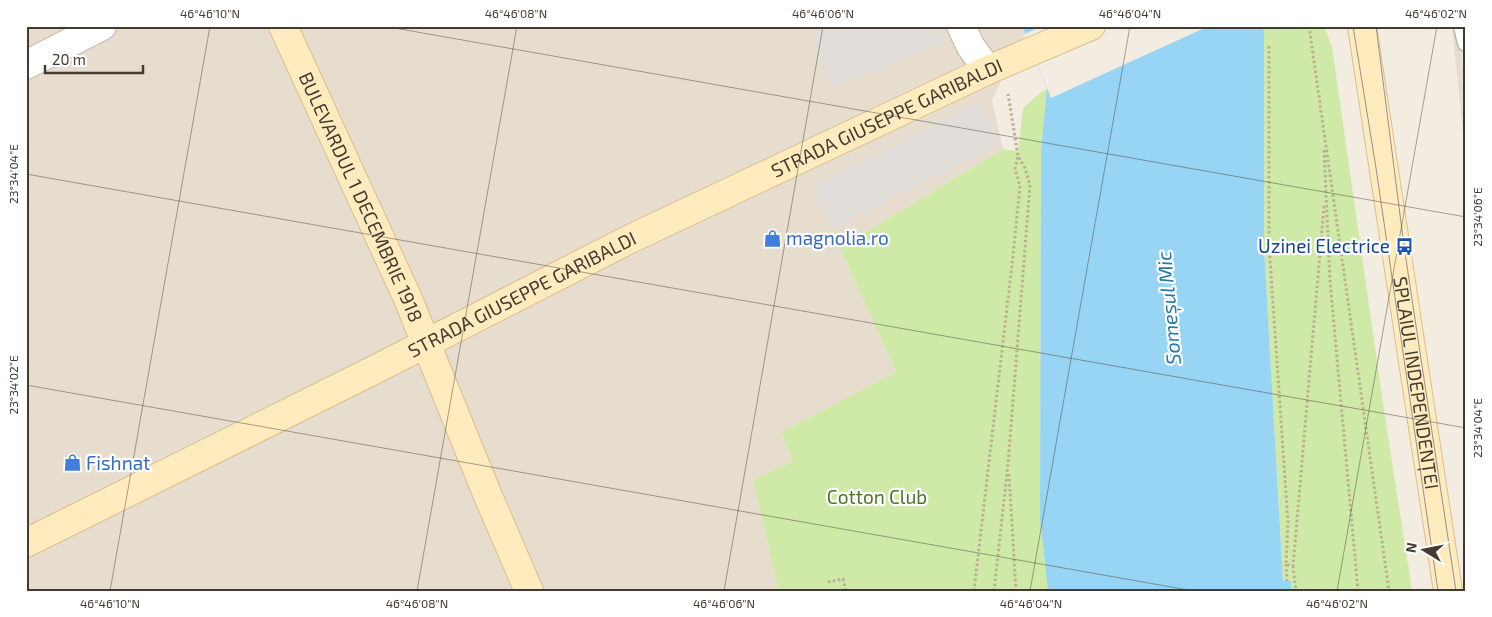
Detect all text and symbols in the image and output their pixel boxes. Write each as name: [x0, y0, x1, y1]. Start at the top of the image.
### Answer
text: 46°46'10"N: [180, 6, 240, 20]
text: 46°46'08"N: [485, 6, 547, 20]
text: 46°46'06"N: [792, 6, 854, 20]
text: 46°46'04"N: [1099, 6, 1161, 20]
text: 46°46'02"N: [1405, 6, 1467, 20]
scale bar: [45, 42, 142, 74]
text: 20 m: [52, 50, 86, 68]
street label: STRADA GIUSEPPE GARIBALDI: [767, 53, 1006, 182]
street label: BULEVARDUL 1 DECEMBRIE 1918: [295, 68, 428, 325]
text: 23°34'04"E: [6, 144, 20, 204]
text: 23°34'06"E: [1470, 187, 1484, 247]
street label: STRADA GIUSEPPE GARIBALDI: [404, 226, 640, 362]
place label: magnolia.ro: [786, 226, 889, 249]
shop icon: magnolia.ro: [762, 228, 782, 248]
place label: Uzinei Electrice: [1258, 234, 1390, 257]
bus stop icon: Uzinei Electrice: [1394, 236, 1414, 256]
water label: Someșul Mic: [1151, 250, 1187, 366]
street label: SPLAIUL INDEPENDENȚEI: [1389, 275, 1444, 491]
text: 23°34'02"E: [6, 355, 20, 415]
text: 23°34'04"E: [1470, 398, 1484, 458]
place label: Fishnat: [86, 451, 150, 474]
shop icon: Fishnat: [62, 453, 82, 473]
park label: Cotton Club: [827, 485, 927, 508]
north arrow: [1400, 524, 1450, 574]
text: N: [1401, 541, 1420, 554]
text: 46°46'10"N: [80, 596, 140, 610]
text: 46°46'08"N: [386, 596, 448, 610]
text: 46°46'06"N: [693, 596, 755, 610]
text: 46°46'04"N: [1000, 596, 1062, 610]
text: 46°46'02"N: [1306, 596, 1368, 610]

